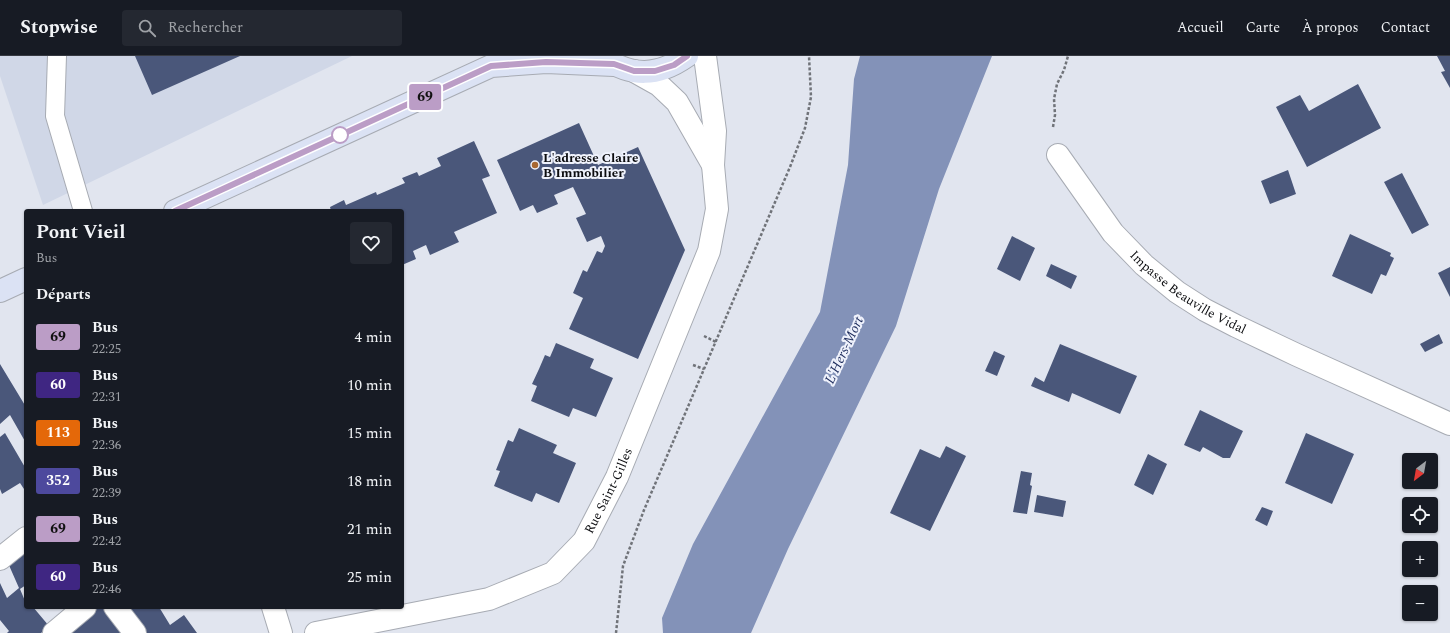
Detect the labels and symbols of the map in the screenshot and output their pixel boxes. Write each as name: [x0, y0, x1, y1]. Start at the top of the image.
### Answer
line badge: 69: [407, 84, 443, 110]
unlabelled marker: [331, 126, 349, 144]
place label: L'adresse Claire B Immobilier: [543, 148, 638, 183]
marker: L'adresse Claire B Immobilier: [530, 160, 540, 170]
street label: Impasse Beauville Vidal: [1125, 246, 1250, 339]
water label: L'Hers-Mort: [819, 312, 869, 387]
street label: Rue Saint-Gilles: [579, 445, 638, 537]
north arrow: [1402, 453, 1438, 489]

